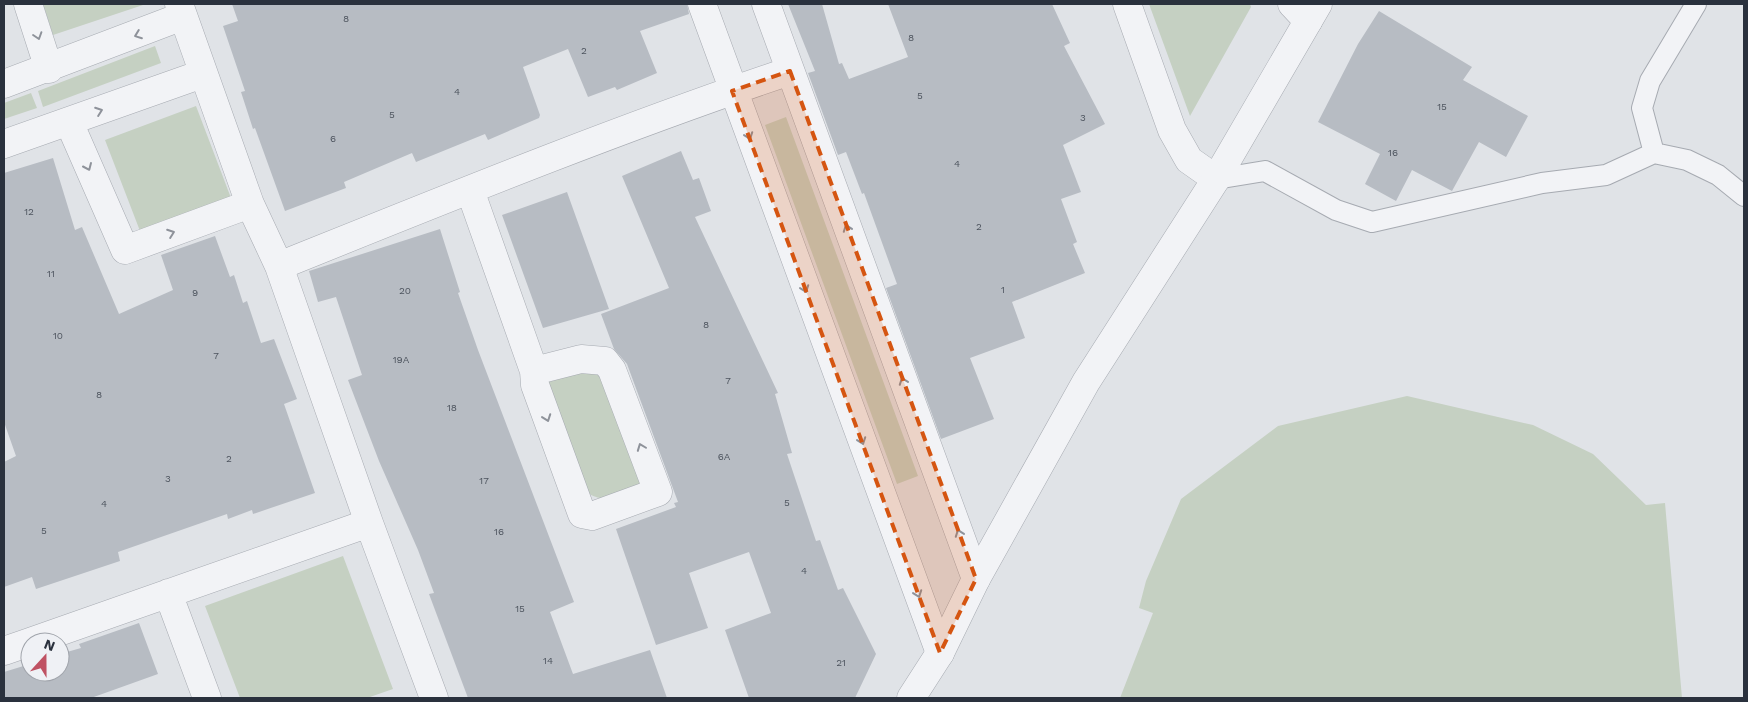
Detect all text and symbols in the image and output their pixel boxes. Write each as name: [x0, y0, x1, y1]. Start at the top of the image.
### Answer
house number: 8: [343, 13, 349, 24]
one-way arrow: [134, 29, 142, 39]
one-way arrow: [33, 31, 43, 40]
house number: 8: [908, 32, 914, 43]
house number: 2: [581, 45, 587, 56]
house number: 4: [454, 86, 460, 97]
house number: 5: [917, 90, 923, 101]
house number: 15: [1437, 101, 1447, 112]
one-way arrow: [95, 107, 103, 117]
house number: 5: [389, 109, 395, 120]
house number: 3: [1080, 112, 1086, 123]
one-way arrow: [743, 131, 753, 140]
house number: 6: [330, 133, 336, 144]
house number: 16: [1388, 147, 1398, 158]
house number: 4: [954, 158, 960, 169]
one-way arrow: [82, 162, 93, 171]
house number: 12: [24, 206, 34, 217]
house number: 2: [976, 221, 982, 232]
one-way arrow: [843, 224, 853, 233]
one-way arrow: [166, 229, 174, 239]
house number: 11: [47, 268, 55, 279]
one-way arrow: [799, 284, 809, 293]
house number: 1: [1001, 284, 1005, 295]
house number: 20: [399, 285, 411, 296]
house number: 9: [192, 287, 198, 298]
house number: 8: [703, 319, 709, 330]
house number: 10: [53, 330, 63, 341]
house number: 7: [213, 350, 219, 361]
house number: 19A: [393, 354, 410, 365]
house number: 7: [725, 375, 731, 386]
one-way arrow: [899, 377, 909, 386]
house number: 8: [96, 389, 102, 400]
house number: 18: [447, 402, 457, 413]
one-way arrow: [541, 413, 551, 422]
one-way arrow: [856, 436, 866, 445]
one-way arrow: [637, 443, 647, 452]
house number: 6A: [718, 451, 731, 462]
house number: 2: [226, 453, 232, 464]
house number: 3: [165, 473, 171, 484]
house number: 17: [479, 475, 489, 486]
house number: 5: [784, 497, 790, 508]
house number: 4: [101, 498, 107, 509]
house number: 5: [41, 525, 47, 536]
house number: 16: [494, 526, 504, 537]
one-way arrow: [955, 530, 965, 538]
house number: 4: [801, 565, 807, 576]
one-way arrow: [912, 589, 922, 597]
house number: 15: [515, 603, 525, 614]
north arrow: [20, 632, 70, 682]
text: N: [42, 636, 57, 654]
house number: 14: [543, 655, 553, 666]
house number: 21: [836, 657, 846, 668]

